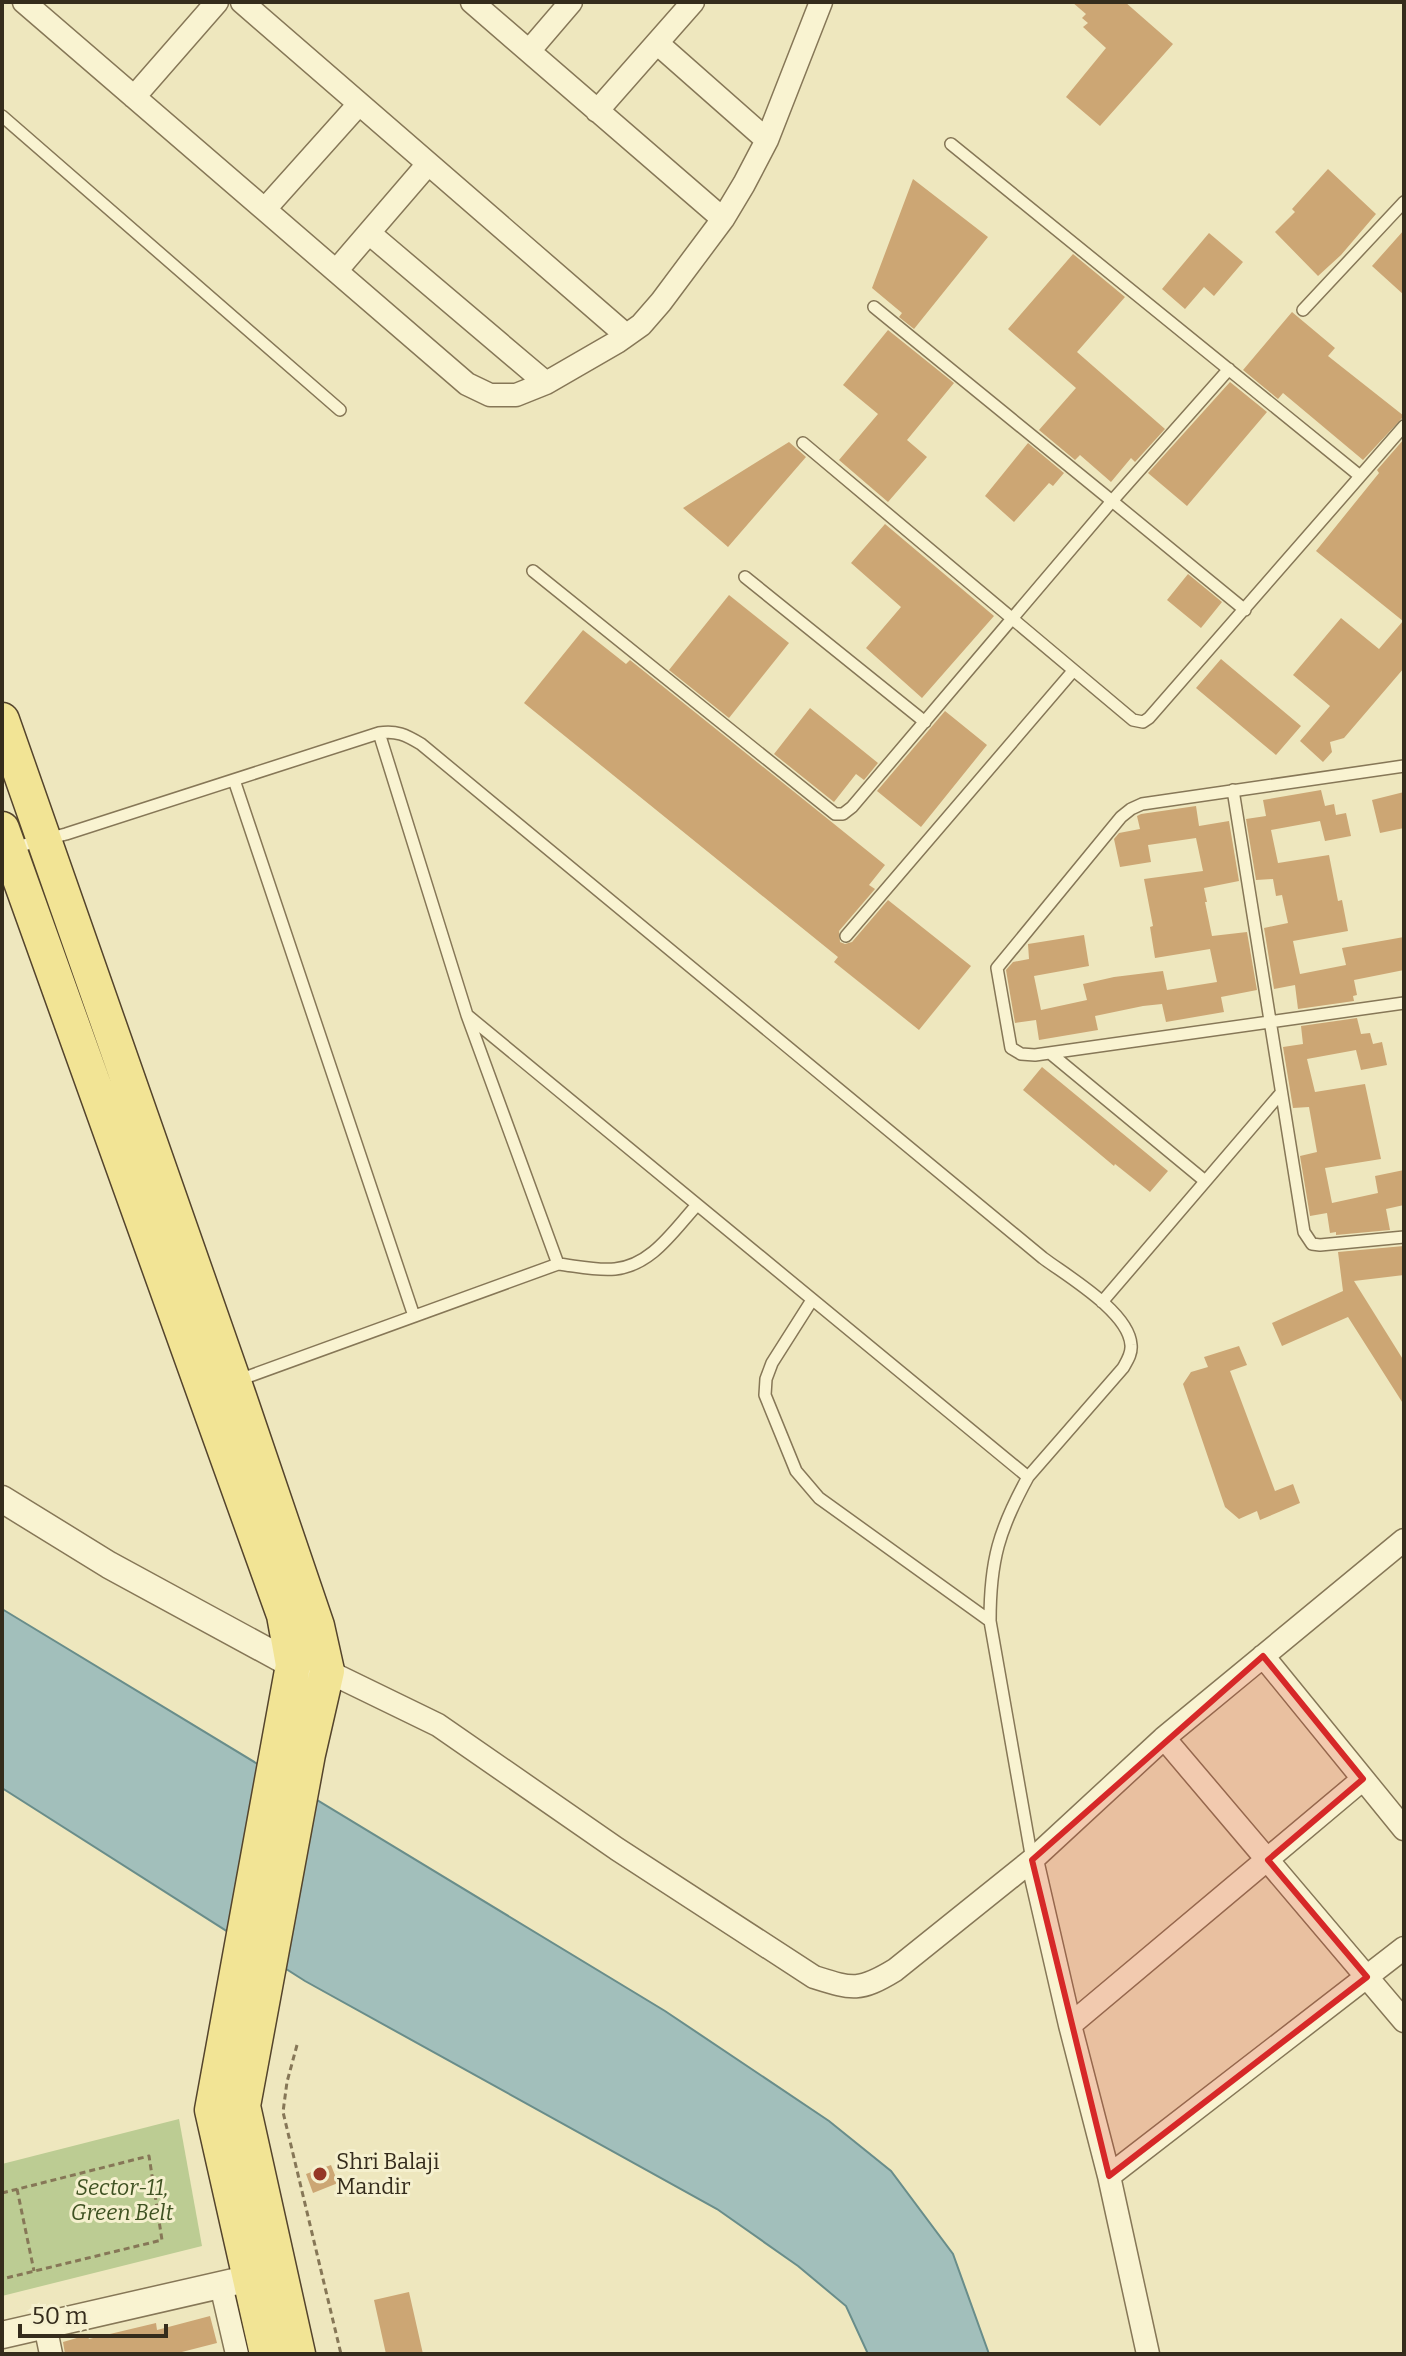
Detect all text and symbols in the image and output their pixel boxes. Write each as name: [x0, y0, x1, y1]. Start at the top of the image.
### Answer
place label: Shri Balaji Mandir: [336, 2148, 440, 2200]
marker: Shri Balaji Mandir: [311, 2165, 329, 2183]
park label: Sector-11, Green Belt: [71, 2174, 173, 2226]
scale bar: [20, 2288, 166, 2338]
text: 50 m: [32, 2302, 88, 2330]

